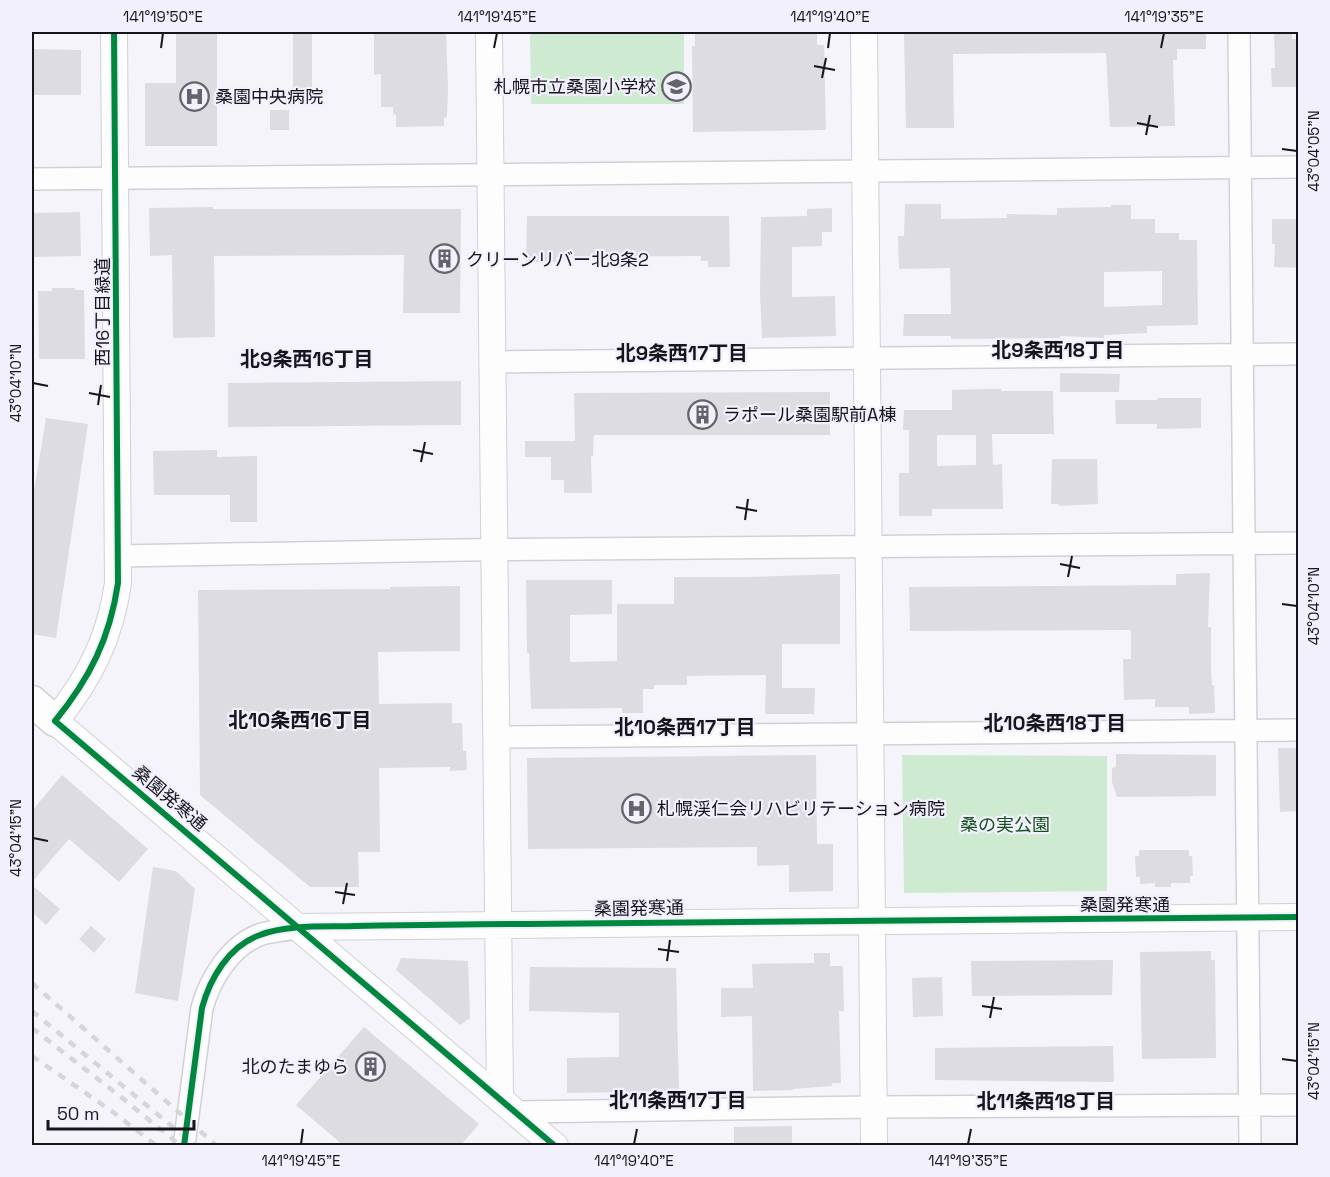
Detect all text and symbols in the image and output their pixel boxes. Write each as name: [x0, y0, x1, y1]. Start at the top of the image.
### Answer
text: 141°19'50"E: [123, 7, 203, 26]
text: 141°19'45"E: [457, 7, 537, 26]
text: 141°19'40"E: [790, 7, 870, 26]
text: 141°19'35"E: [1124, 7, 1204, 26]
school or university icon: 札幌市立桑園小学校: [661, 70, 693, 102]
place label: 札幌市立桑園小学校: [494, 75, 656, 98]
hospital icon: 桑園中央病院: [178, 80, 210, 112]
place label: 桑園中央病院: [215, 85, 323, 108]
text: 43°04'05"N: [1304, 110, 1323, 192]
building icon: クリーンリバー北9条2: [429, 243, 461, 275]
place label: クリーンリバー北9条2: [466, 248, 649, 271]
street label: 西16丁目緑道: [91, 258, 114, 366]
district label: 北9条西18丁目: [991, 337, 1125, 363]
district label: 北9条西17丁目: [616, 340, 748, 366]
text: 43°04'10"N: [6, 344, 25, 422]
district label: 北9条西16丁目: [240, 346, 374, 372]
building icon: ラポール桑園駅前A棟: [686, 398, 718, 430]
place label: ラポール桑園駅前A棟: [723, 403, 896, 426]
text: 43°04'10"N: [1304, 567, 1323, 645]
district label: 北10条西16丁目: [228, 707, 372, 733]
district label: 北10条西18丁目: [983, 710, 1127, 736]
district label: 北10条西17丁目: [614, 714, 756, 740]
street label: 桑園発寒通: [128, 760, 212, 836]
hospital icon: 札幌渓仁会リハビリテーション病院: [620, 792, 652, 824]
place label: 札幌渓仁会リハビリテーション病院: [657, 797, 945, 820]
text: 43°04'15"N: [6, 799, 25, 877]
park label: 桑の実公園: [960, 813, 1050, 836]
street label: 桑園発寒通: [1080, 893, 1170, 916]
street label: 桑園発寒通: [594, 896, 684, 920]
text: 43°04'15"N: [1304, 1022, 1323, 1100]
building icon: 北のたまゆら: [354, 1050, 386, 1082]
place label: 北のたまゆら: [242, 1055, 349, 1078]
district label: 北11条西17丁目: [609, 1087, 747, 1113]
district label: 北11条西18丁目: [976, 1088, 1116, 1114]
scale bar: [48, 1093, 194, 1131]
text: 50 m: [57, 1102, 99, 1125]
text: 141°19'45"E: [261, 1151, 341, 1170]
text: 141°19'40"E: [594, 1151, 674, 1170]
text: 141°19'35"E: [928, 1151, 1008, 1170]

